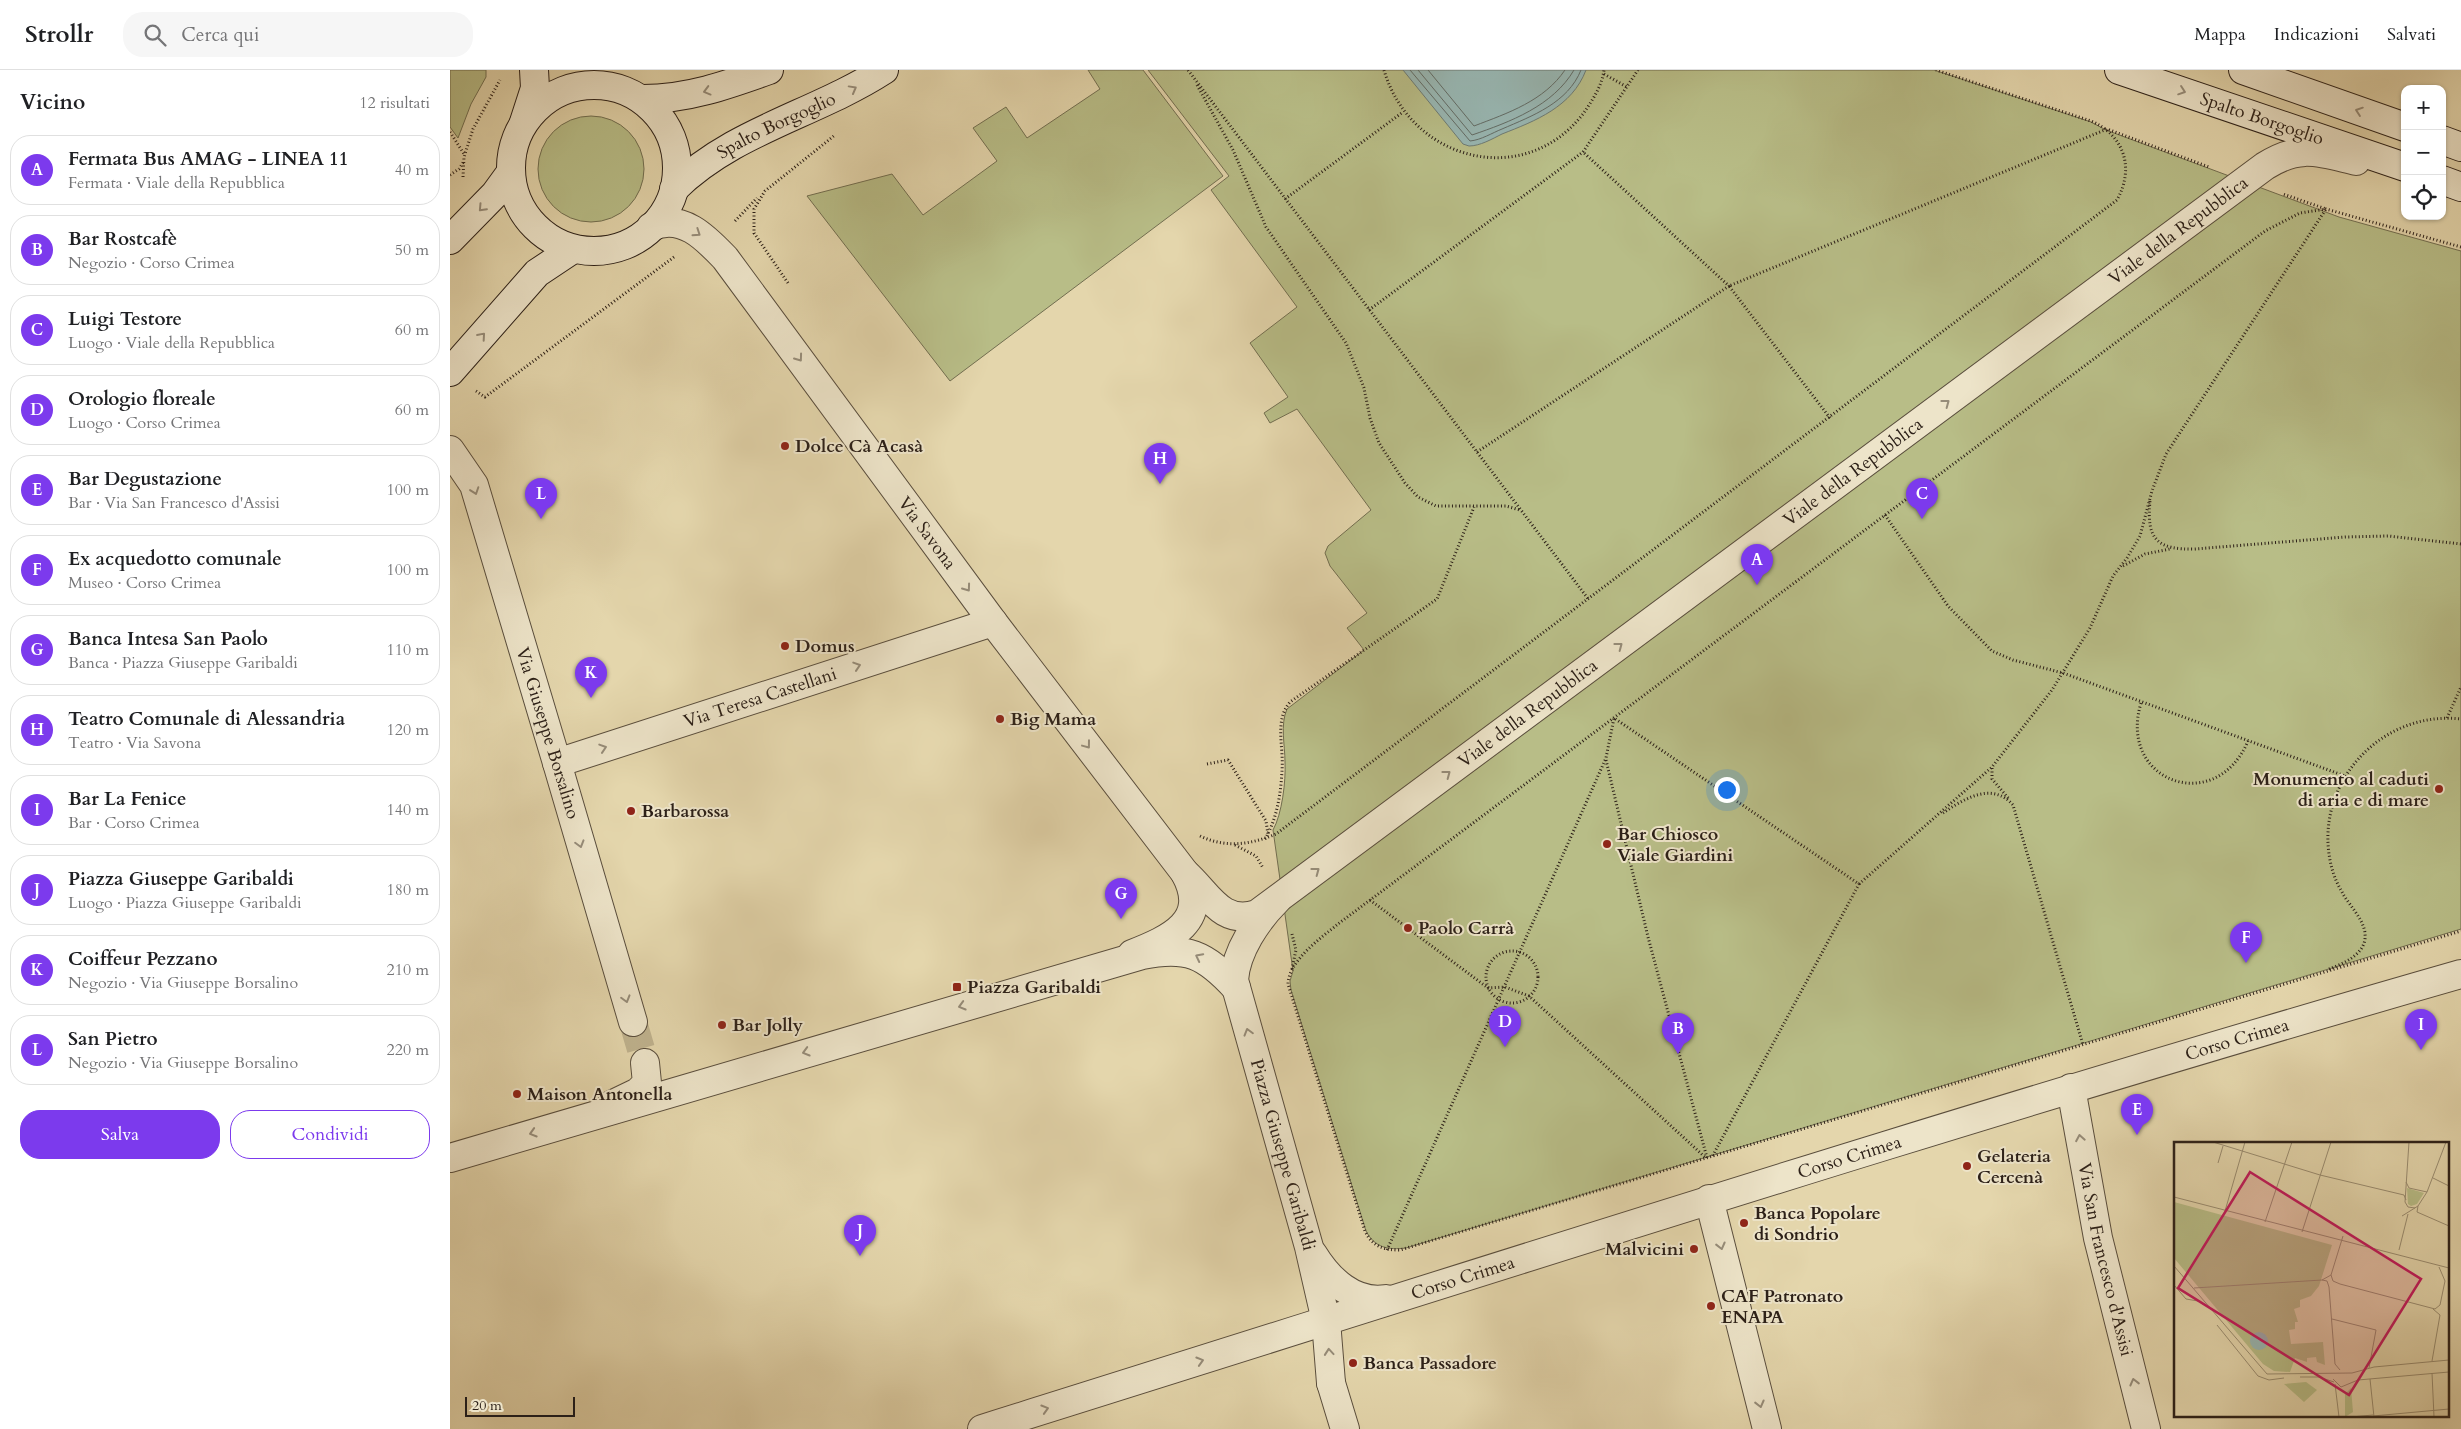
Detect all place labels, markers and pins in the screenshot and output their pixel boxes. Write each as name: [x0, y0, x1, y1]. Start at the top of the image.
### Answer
place label: Dolce Cà Acasà: [795, 434, 923, 459]
marker: Dolce Cà Acasà: [779, 440, 791, 452]
pin: H: [1144, 443, 1176, 484]
pin: L: [525, 478, 557, 519]
pin: C: [1906, 478, 1938, 519]
pin: A: [1741, 544, 1773, 585]
place label: Domus: [795, 634, 855, 659]
marker: Domus: [779, 640, 791, 652]
pin: K: [575, 657, 607, 698]
place label: Big Mama: [1010, 707, 1096, 732]
marker: Big Mama: [994, 713, 1006, 725]
place label: Monumento al caduti di aria e di mare: [2253, 767, 2429, 813]
marker: Monumento al caduti di aria e di mare: [2433, 783, 2445, 795]
place label: Barbarossa: [641, 799, 729, 824]
marker: Barbarossa: [625, 805, 637, 817]
place label: Bar Chiosco Viale Giardini: [1617, 822, 1734, 868]
marker: Bar Chiosco Viale Giardini: [1601, 838, 1613, 850]
pin: G: [1105, 878, 1137, 919]
place label: Paolo Carrà: [1418, 916, 1514, 941]
marker: Paolo Carrà: [1402, 922, 1414, 934]
pin: F: [2230, 922, 2262, 963]
place label: Piazza Garibaldi: [967, 975, 1101, 1000]
marker: Piazza Garibaldi: [951, 981, 963, 993]
pin: D: [1489, 1006, 1521, 1047]
pin: I: [2405, 1009, 2437, 1050]
place label: Bar Jolly: [732, 1013, 804, 1038]
pin: B: [1662, 1013, 1694, 1054]
marker: Bar Jolly: [716, 1019, 728, 1031]
place label: Maison Antonella: [527, 1082, 672, 1107]
marker: Maison Antonella: [511, 1088, 523, 1100]
pin: E: [2121, 1094, 2153, 1135]
place label: Gelateria Cercenà: [1977, 1144, 2051, 1190]
marker: Gelateria Cercenà: [1961, 1160, 1973, 1172]
place label: Banca Popolare di Sondrio: [1754, 1201, 1881, 1247]
pin: J: [844, 1215, 876, 1256]
marker: Banca Popolare di Sondrio: [1738, 1217, 1750, 1229]
place label: Malvicini: [1605, 1237, 1684, 1262]
marker: Malvicini: [1688, 1243, 1700, 1255]
place label: CAF Patronato ENAPA: [1721, 1284, 1843, 1330]
marker: CAF Patronato ENAPA: [1705, 1300, 1717, 1312]
place label: Banca Passadore: [1363, 1351, 1497, 1376]
marker: Banca Passadore: [1347, 1357, 1359, 1369]

